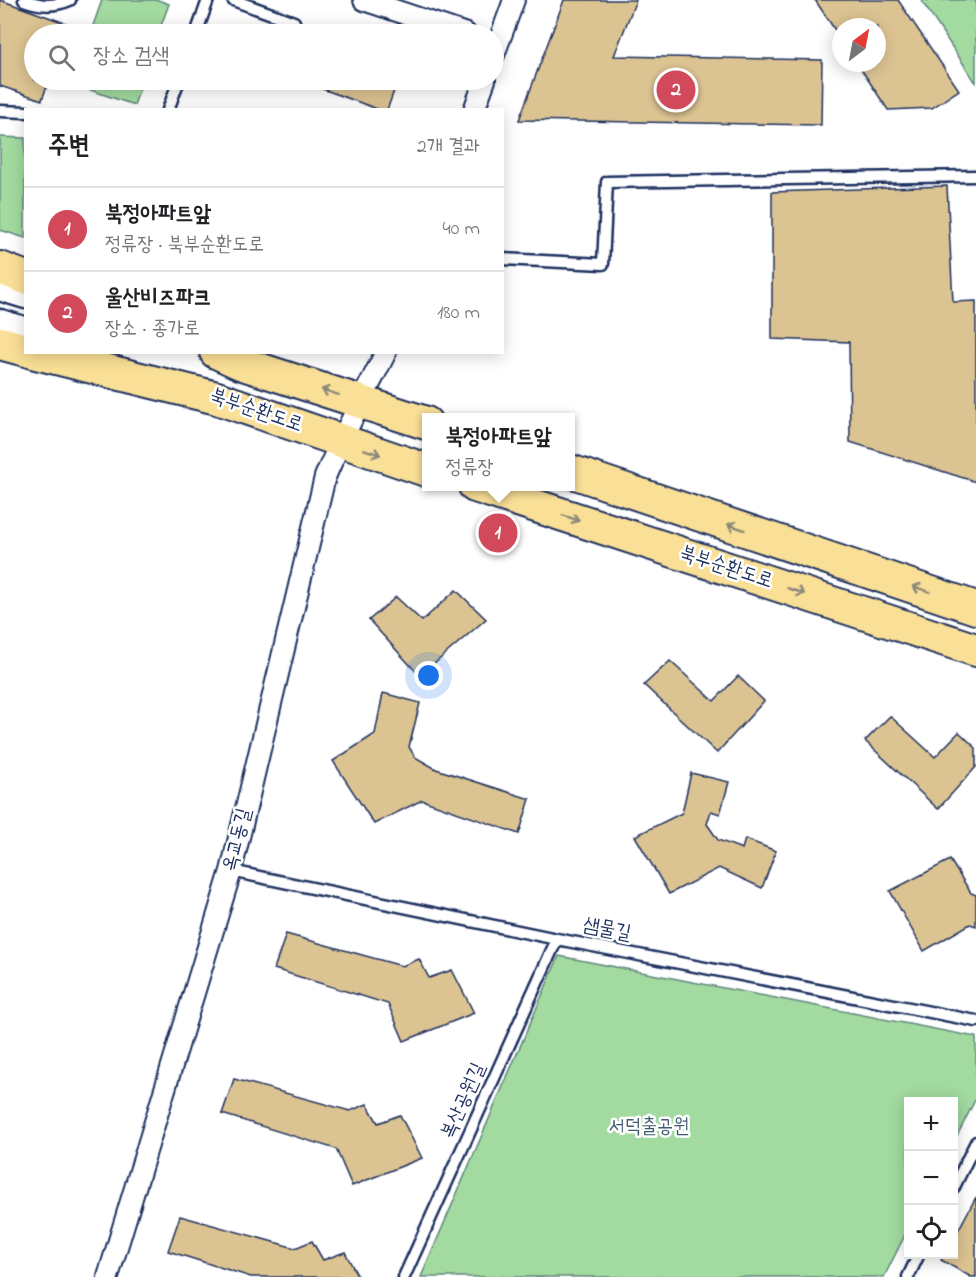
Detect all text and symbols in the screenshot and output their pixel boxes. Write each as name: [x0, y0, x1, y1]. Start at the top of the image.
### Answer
north arrow: [832, 18, 886, 72]
search box: [24, 24, 504, 90]
icon: search: [45, 41, 78, 74]
text: 장소 검색: [93, 41, 169, 73]
pin: 2: [656, 68, 696, 112]
text: 주변: [48, 128, 90, 166]
text: 2개 결과: [417, 133, 480, 162]
text: 북정아파트앞: [105, 199, 211, 231]
text: 1: [64, 215, 71, 244]
text: 40 m: [443, 215, 480, 244]
text: 정류장 · 북부순환도로: [105, 231, 264, 260]
text: 울산비즈파크: [105, 283, 211, 315]
text: 2: [63, 299, 72, 328]
text: 180 m: [437, 299, 480, 328]
text: 장소 · 종가로: [105, 315, 200, 344]
street label: 북부순환도로: [206, 382, 306, 440]
one-way arrow: [321, 385, 340, 396]
popup: [422, 413, 575, 491]
text: 북정아파트앞: [445, 422, 552, 454]
one-way arrow: [362, 447, 381, 458]
text: 정류장: [445, 454, 494, 483]
pin: 1: [478, 510, 518, 556]
one-way arrow: [561, 513, 580, 524]
one-way arrow: [727, 520, 746, 531]
street label: 북부순환도로: [676, 539, 776, 597]
one-way arrow: [912, 583, 931, 594]
one-way arrow: [786, 587, 805, 598]
your location: [414, 661, 443, 690]
street label: 옥교동길: [216, 805, 260, 875]
street label: 샘물길: [581, 911, 633, 949]
street label: 복산공원길: [434, 1058, 494, 1144]
map controls: [904, 1097, 958, 1259]
button: +: [904, 1097, 958, 1151]
park label: 서덕출공원: [609, 1113, 689, 1142]
button: −: [904, 1151, 958, 1205]
button: locate: [904, 1205, 958, 1259]

